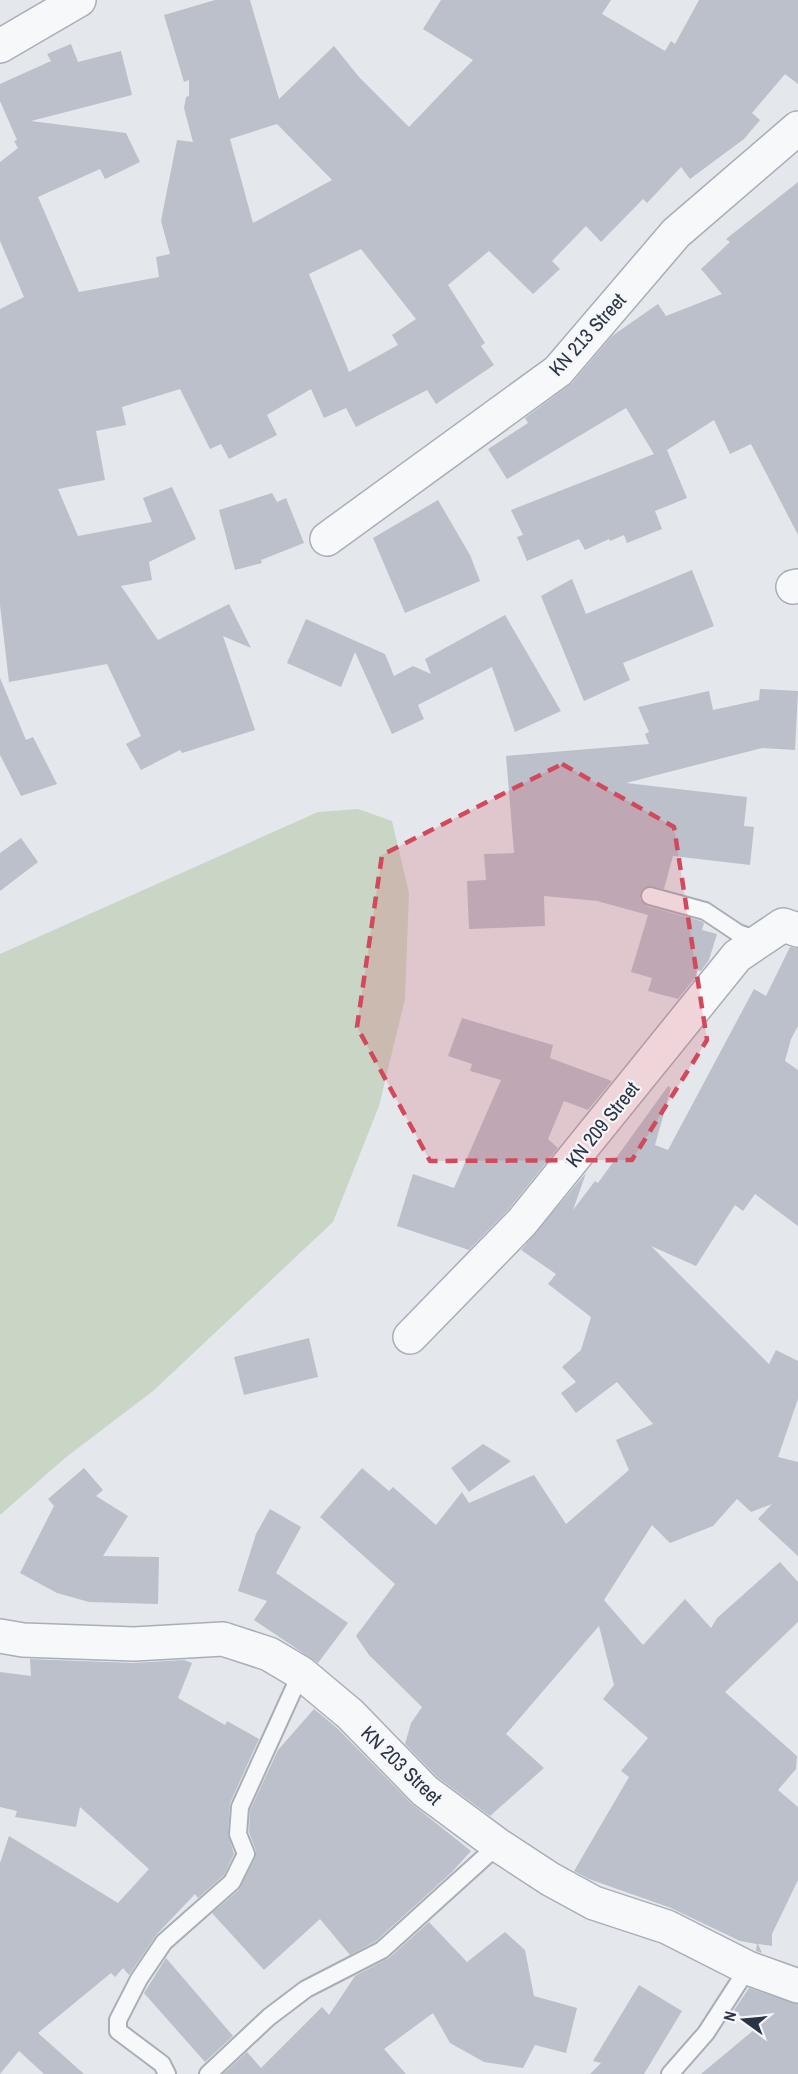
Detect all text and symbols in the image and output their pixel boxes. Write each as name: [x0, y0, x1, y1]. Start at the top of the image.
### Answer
street label: KN 213 Street: [542, 286, 632, 381]
street label: KN 209 Street: [559, 1075, 645, 1173]
street label: KN 203 Street: [356, 1720, 449, 1811]
north arrow: [714, 1990, 774, 2050]
text: N: [718, 2009, 741, 2024]

